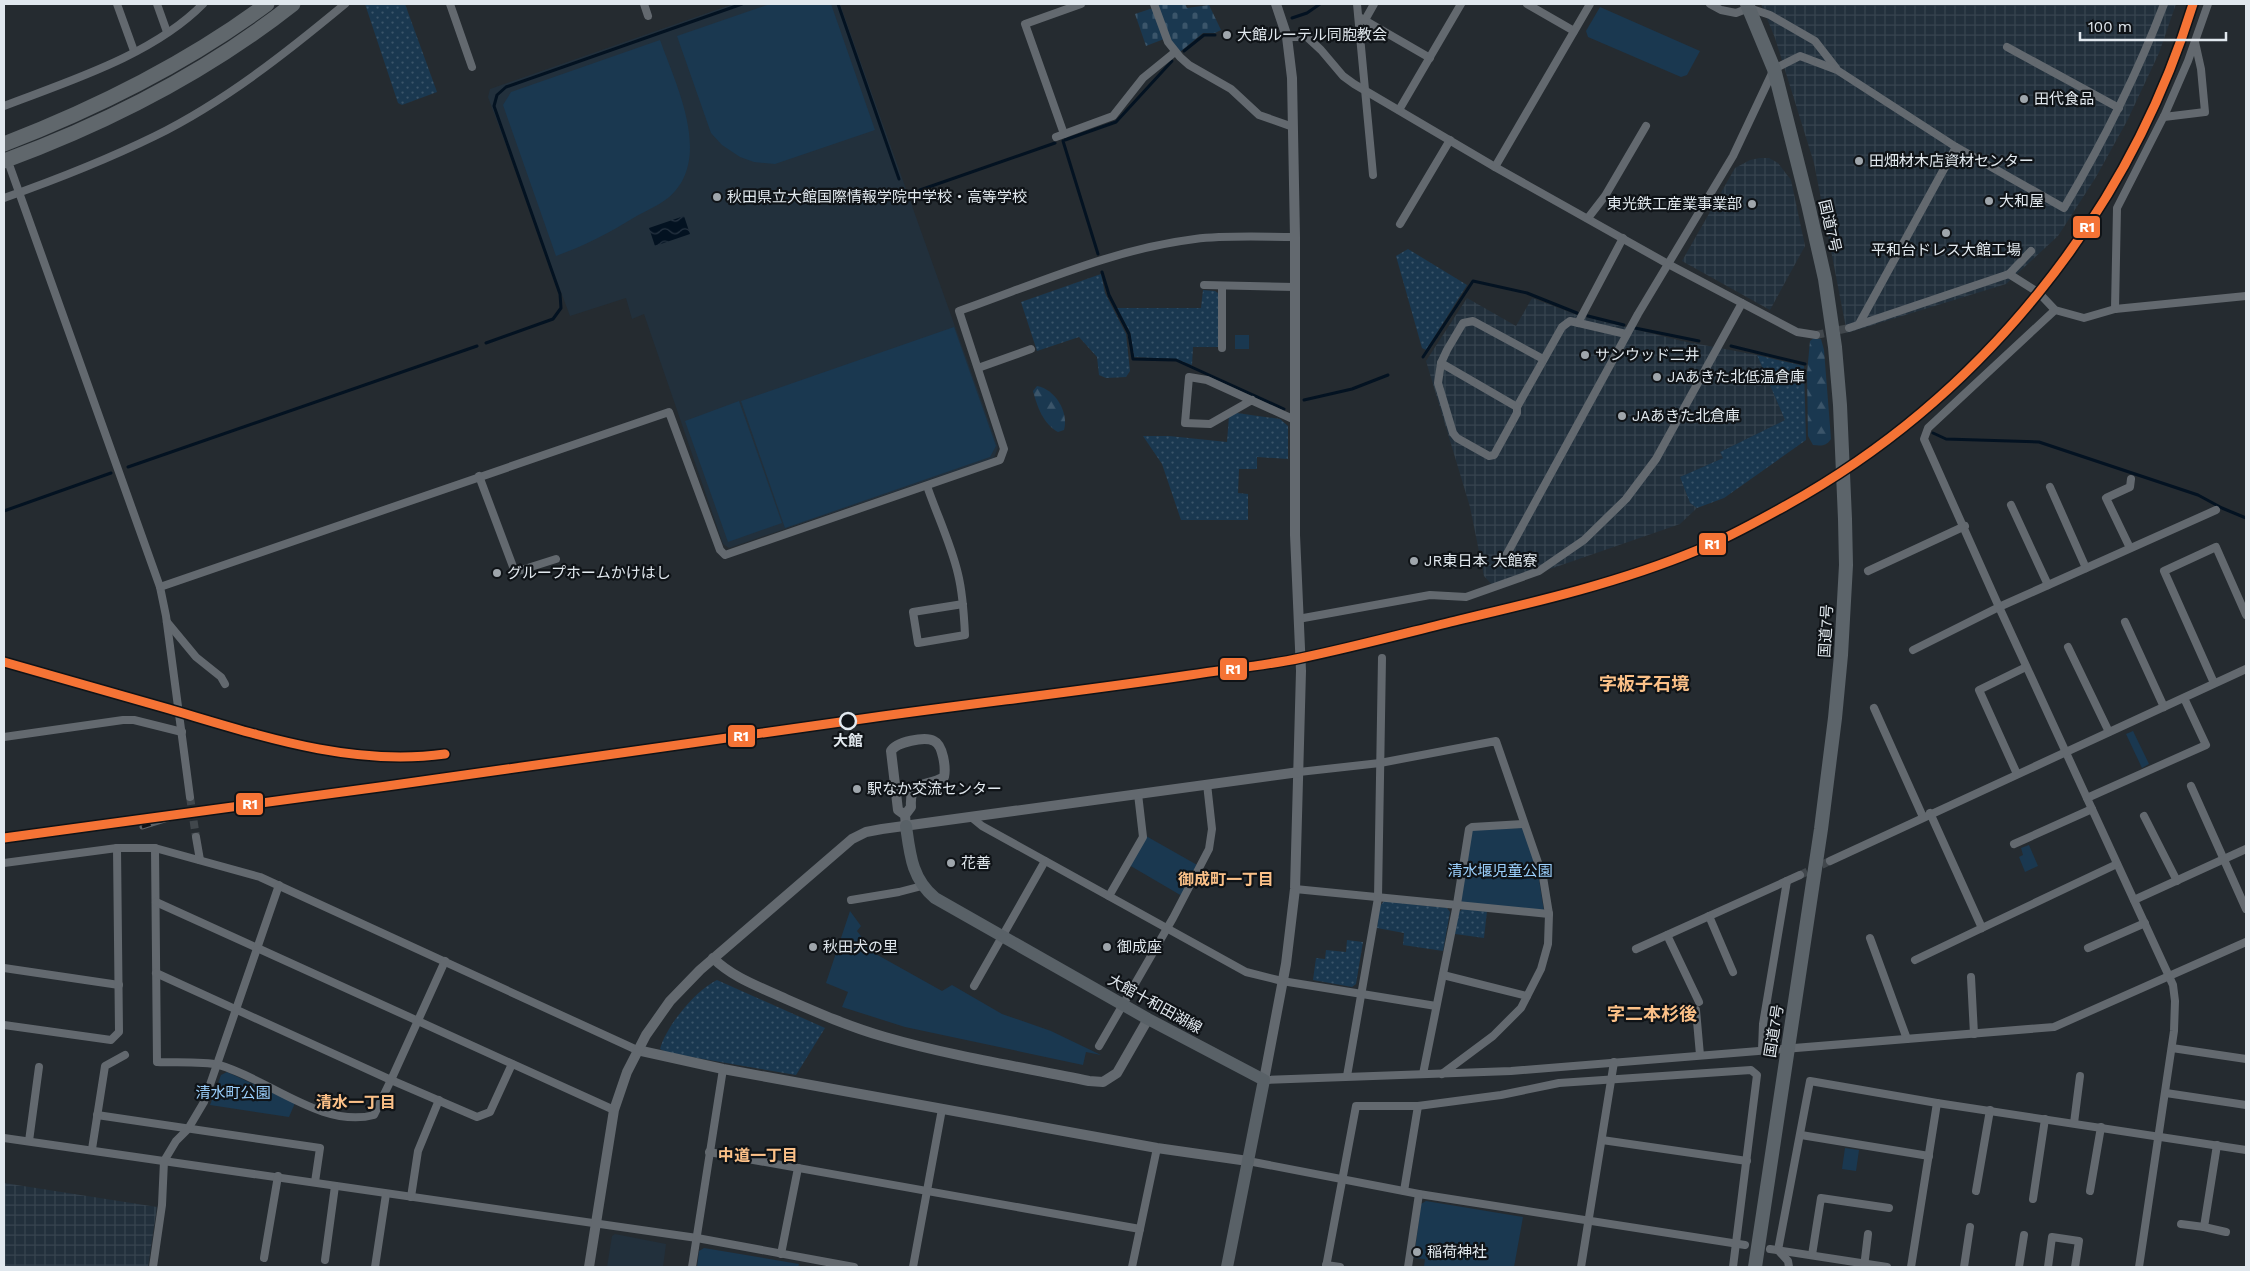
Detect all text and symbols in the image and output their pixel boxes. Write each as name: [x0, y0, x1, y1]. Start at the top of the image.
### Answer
scale bar: [2080, 10, 2226, 42]
text: 100 m: [2088, 18, 2132, 36]
place label: 大館ルーテル同胞教会: [1237, 26, 1387, 44]
marker: 大館ルーテル同胞教会: [1221, 29, 1233, 41]
place label: 田代食品: [2034, 90, 2094, 108]
marker: 田代食品: [2018, 93, 2030, 105]
place label: 田畑材木店資材センター: [1869, 152, 2034, 170]
marker: 田畑材木店資材センター: [1853, 155, 1865, 167]
place label: 秋田県立大館国際情報学院中学校・高等学校: [727, 188, 1027, 206]
marker: 秋田県立大館国際情報学院中学校・高等学校: [711, 191, 723, 203]
place label: 大和屋: [1999, 192, 2044, 210]
place label: 東光鉄工産業事業部: [1607, 195, 1742, 213]
marker: 大和屋: [1983, 195, 1995, 207]
marker: 東光鉄工産業事業部: [1746, 198, 1758, 210]
street label: 国道7号: [1815, 198, 1845, 254]
line badge: R1: [2072, 215, 2101, 239]
text: R1: [2079, 219, 2095, 235]
marker: 平和台ドレス大館工場: [1940, 227, 1952, 239]
place label: 平和台ドレス大館工場: [1871, 241, 2021, 259]
place label: サンウッド二井: [1595, 346, 1700, 364]
marker: サンウッド二井: [1579, 349, 1591, 361]
place label: JAあきた北低温倉庫: [1667, 368, 1805, 386]
marker: JAあきた北低温倉庫: [1651, 371, 1663, 383]
place label: JAあきた北倉庫: [1632, 407, 1740, 425]
marker: JAあきた北倉庫: [1616, 410, 1628, 422]
line badge: R1: [1698, 532, 1727, 556]
text: R1: [1704, 536, 1720, 552]
place label: JR東日本 大館寮: [1424, 552, 1538, 570]
marker: JR東日本 大館寮: [1408, 555, 1420, 567]
place label: グループホームかけはし: [507, 564, 671, 582]
marker: グループホームかけはし: [491, 567, 503, 579]
street label: 国道7号: [1816, 604, 1836, 658]
line badge: R1: [1219, 657, 1248, 681]
text: R1: [1225, 661, 1241, 677]
district label: 字板子石境: [1599, 673, 1690, 694]
marker: 大館: [839, 712, 857, 730]
line badge: R1: [727, 724, 756, 748]
text: R1: [733, 728, 749, 744]
place label: 大館: [833, 732, 863, 750]
place label: 駅なか交流センター: [867, 780, 1002, 798]
marker: 駅なか交流センター: [851, 783, 863, 795]
line badge: R1: [235, 792, 264, 816]
text: R1: [242, 796, 258, 812]
place label: 花善: [961, 854, 991, 872]
marker: 花善: [945, 857, 957, 869]
park label: 清水堰児童公園: [1447, 862, 1553, 880]
district label: 御成町一丁目: [1178, 870, 1274, 889]
place label: 秋田犬の里: [823, 938, 898, 956]
place label: 御成座: [1117, 938, 1162, 956]
marker: 秋田犬の里: [807, 941, 819, 953]
marker: 御成座: [1101, 941, 1113, 953]
street label: 大館十和田湖線: [1105, 971, 1205, 1037]
district label: 字二本杉後: [1607, 1003, 1697, 1024]
street label: 国道7号: [1761, 1003, 1787, 1059]
park label: 清水町公園: [195, 1084, 271, 1102]
district label: 清水一丁目: [316, 1093, 396, 1112]
district label: 中道一丁目: [718, 1146, 798, 1165]
place label: 稲荷神社: [1427, 1243, 1487, 1261]
marker: 稲荷神社: [1411, 1246, 1423, 1258]

